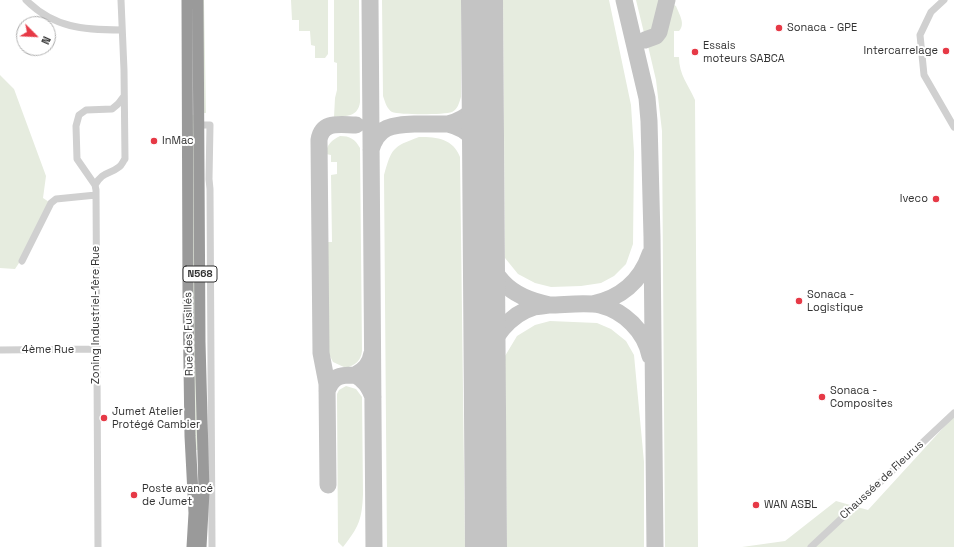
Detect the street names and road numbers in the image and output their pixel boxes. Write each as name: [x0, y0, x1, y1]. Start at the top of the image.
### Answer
street label: Zoning Industriel-1ère Rue: [89, 246, 103, 384]
road number: N568: [183, 266, 217, 282]
street label: Rue des Fusillés: [182, 292, 196, 376]
street label: 4ème Rue: [22, 343, 74, 357]
street label: Chaussée de Fleurus: [838, 438, 926, 522]

